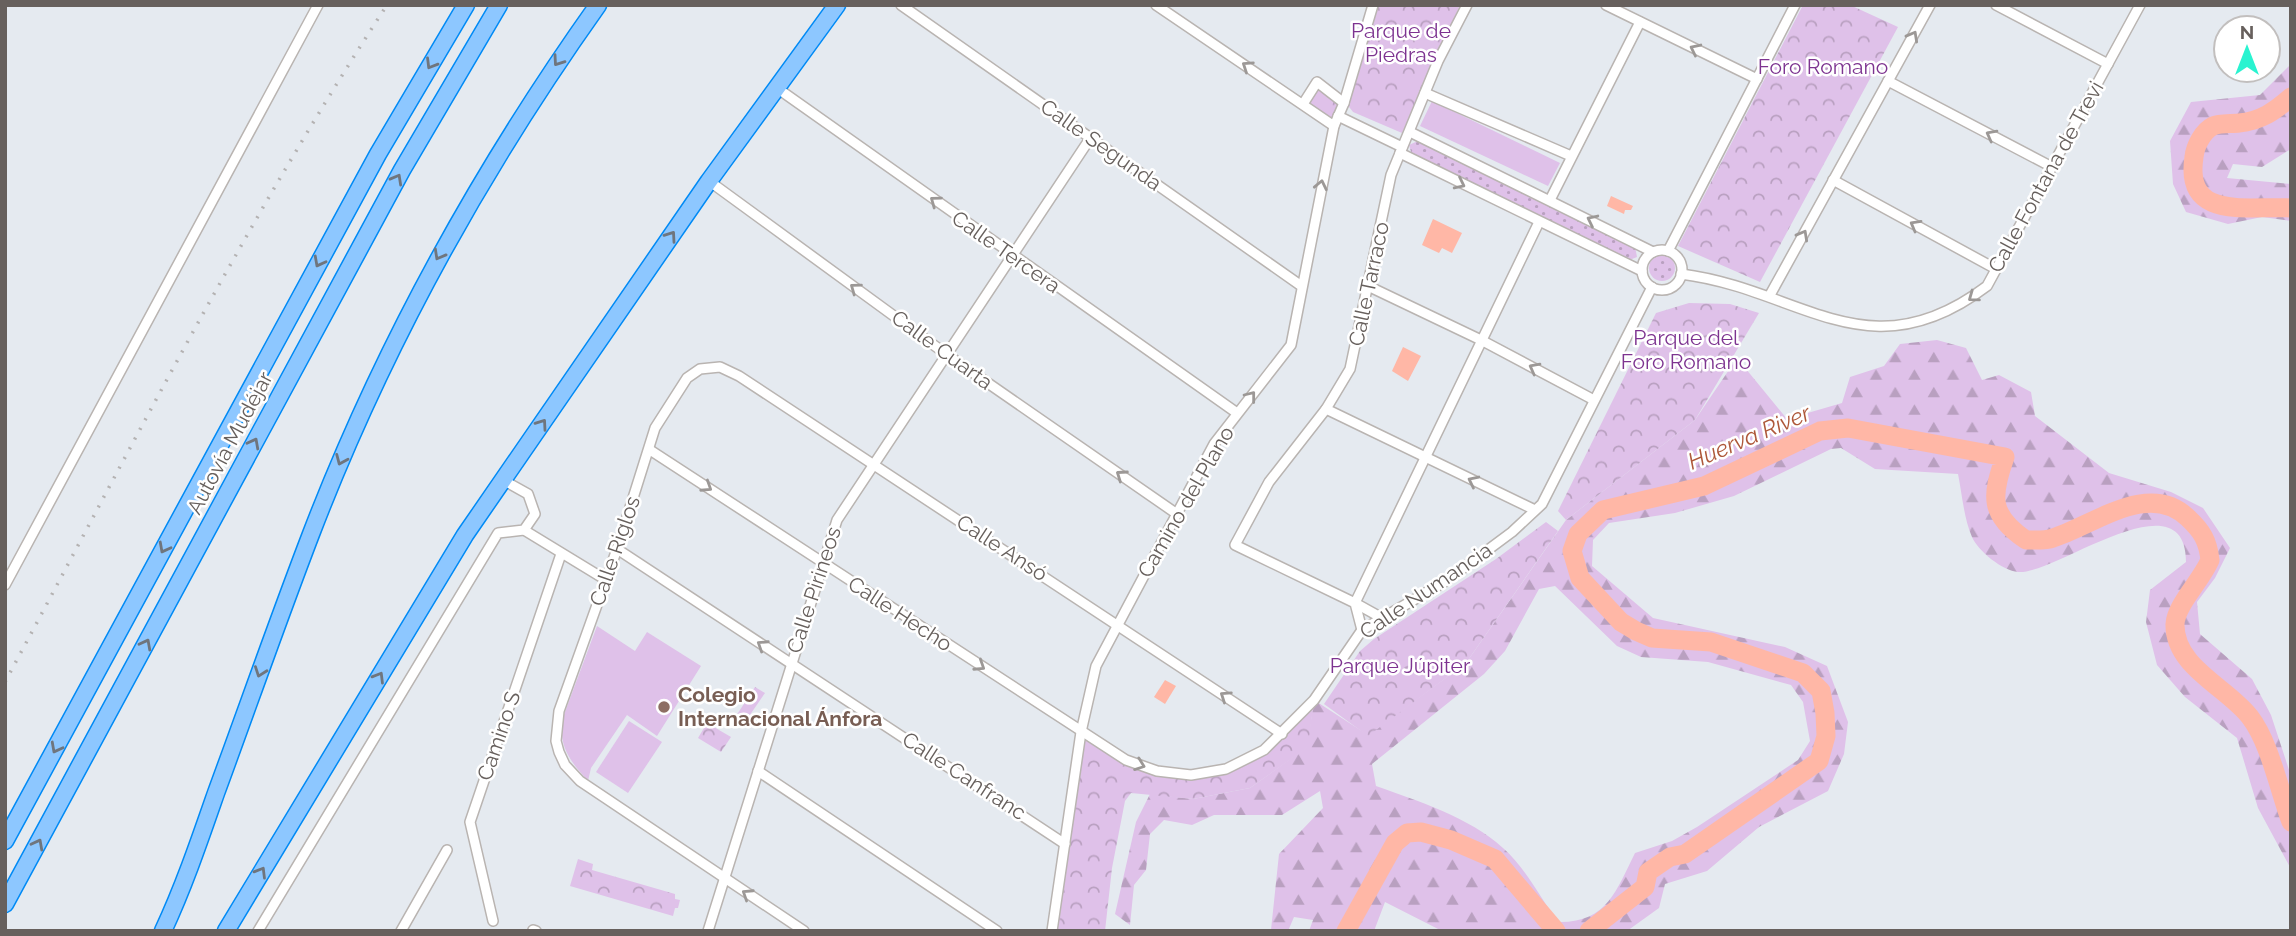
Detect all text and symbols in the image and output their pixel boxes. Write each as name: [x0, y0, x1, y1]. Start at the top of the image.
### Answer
north arrow: [2212, 14, 2282, 84]
park label: Parque de Piedras: [1351, 18, 1451, 67]
text: N: [2240, 21, 2254, 43]
one-way arrow: [1905, 31, 1918, 43]
one-way arrow: [1690, 43, 1702, 57]
one-way arrow: [554, 53, 566, 66]
park label: Foro Romano: [1758, 54, 1888, 79]
one-way arrow: [426, 56, 439, 69]
one-way arrow: [1242, 62, 1255, 74]
street label: Calle Fontana de Trevi: [1983, 77, 2109, 277]
street label: Calle Segunda: [1036, 94, 1167, 196]
one-way arrow: [1986, 130, 1998, 144]
one-way arrow: [389, 173, 402, 186]
one-way arrow: [1453, 176, 1465, 190]
one-way arrow: [1313, 179, 1328, 191]
one-way arrow: [930, 197, 943, 210]
street label: Calle Tercera: [947, 205, 1065, 298]
one-way arrow: [1587, 214, 1599, 228]
street label: Calle Tarraco: [1343, 219, 1394, 348]
one-way arrow: [1909, 220, 1922, 233]
one-way arrow: [1795, 230, 1808, 242]
one-way arrow: [663, 231, 676, 244]
one-way arrow: [434, 247, 447, 260]
one-way arrow: [314, 255, 327, 267]
one-way arrow: [850, 283, 863, 296]
one-way arrow: [1968, 288, 1981, 301]
street label: Calle Cuarta: [887, 304, 998, 395]
park label: Parque del Foro Romano: [1621, 325, 1751, 374]
one-way arrow: [1529, 363, 1541, 376]
street label: Autovía Mudéjar: [181, 367, 278, 518]
one-way arrow: [1242, 391, 1255, 403]
water label: Huerva River: [1683, 398, 1815, 474]
one-way arrow: [534, 419, 546, 432]
street label: Camino del Plano: [1132, 422, 1239, 582]
one-way arrow: [246, 438, 259, 451]
one-way arrow: [336, 453, 350, 465]
one-way arrow: [1116, 471, 1129, 483]
one-way arrow: [1468, 475, 1480, 489]
one-way arrow: [699, 479, 712, 492]
street label: Calle Riglos: [584, 493, 645, 609]
street label: Calle Ansó: [952, 509, 1052, 586]
street label: Calle Pirineos: [781, 523, 846, 656]
street label: Calle Numancia: [1355, 537, 1497, 644]
one-way arrow: [159, 541, 172, 553]
street label: Calle Hecho: [844, 571, 957, 656]
one-way arrow: [138, 638, 151, 651]
one-way arrow: [757, 640, 770, 653]
park label: Parque Júpiter: [1330, 653, 1471, 678]
one-way arrow: [972, 657, 985, 670]
one-way arrow: [254, 666, 268, 678]
one-way arrow: [371, 672, 384, 685]
place label: Colegio Internacional Ánfora: [678, 682, 882, 731]
street label: Camino S: [472, 688, 525, 784]
one-way arrow: [1220, 692, 1233, 704]
marker: Colegio Internacional Ánfora: [656, 699, 672, 715]
street label: Calle Canfranc: [898, 726, 1031, 825]
one-way arrow: [50, 741, 64, 753]
one-way arrow: [1133, 757, 1145, 771]
one-way arrow: [30, 838, 43, 851]
one-way arrow: [253, 867, 266, 880]
one-way arrow: [741, 889, 754, 902]

